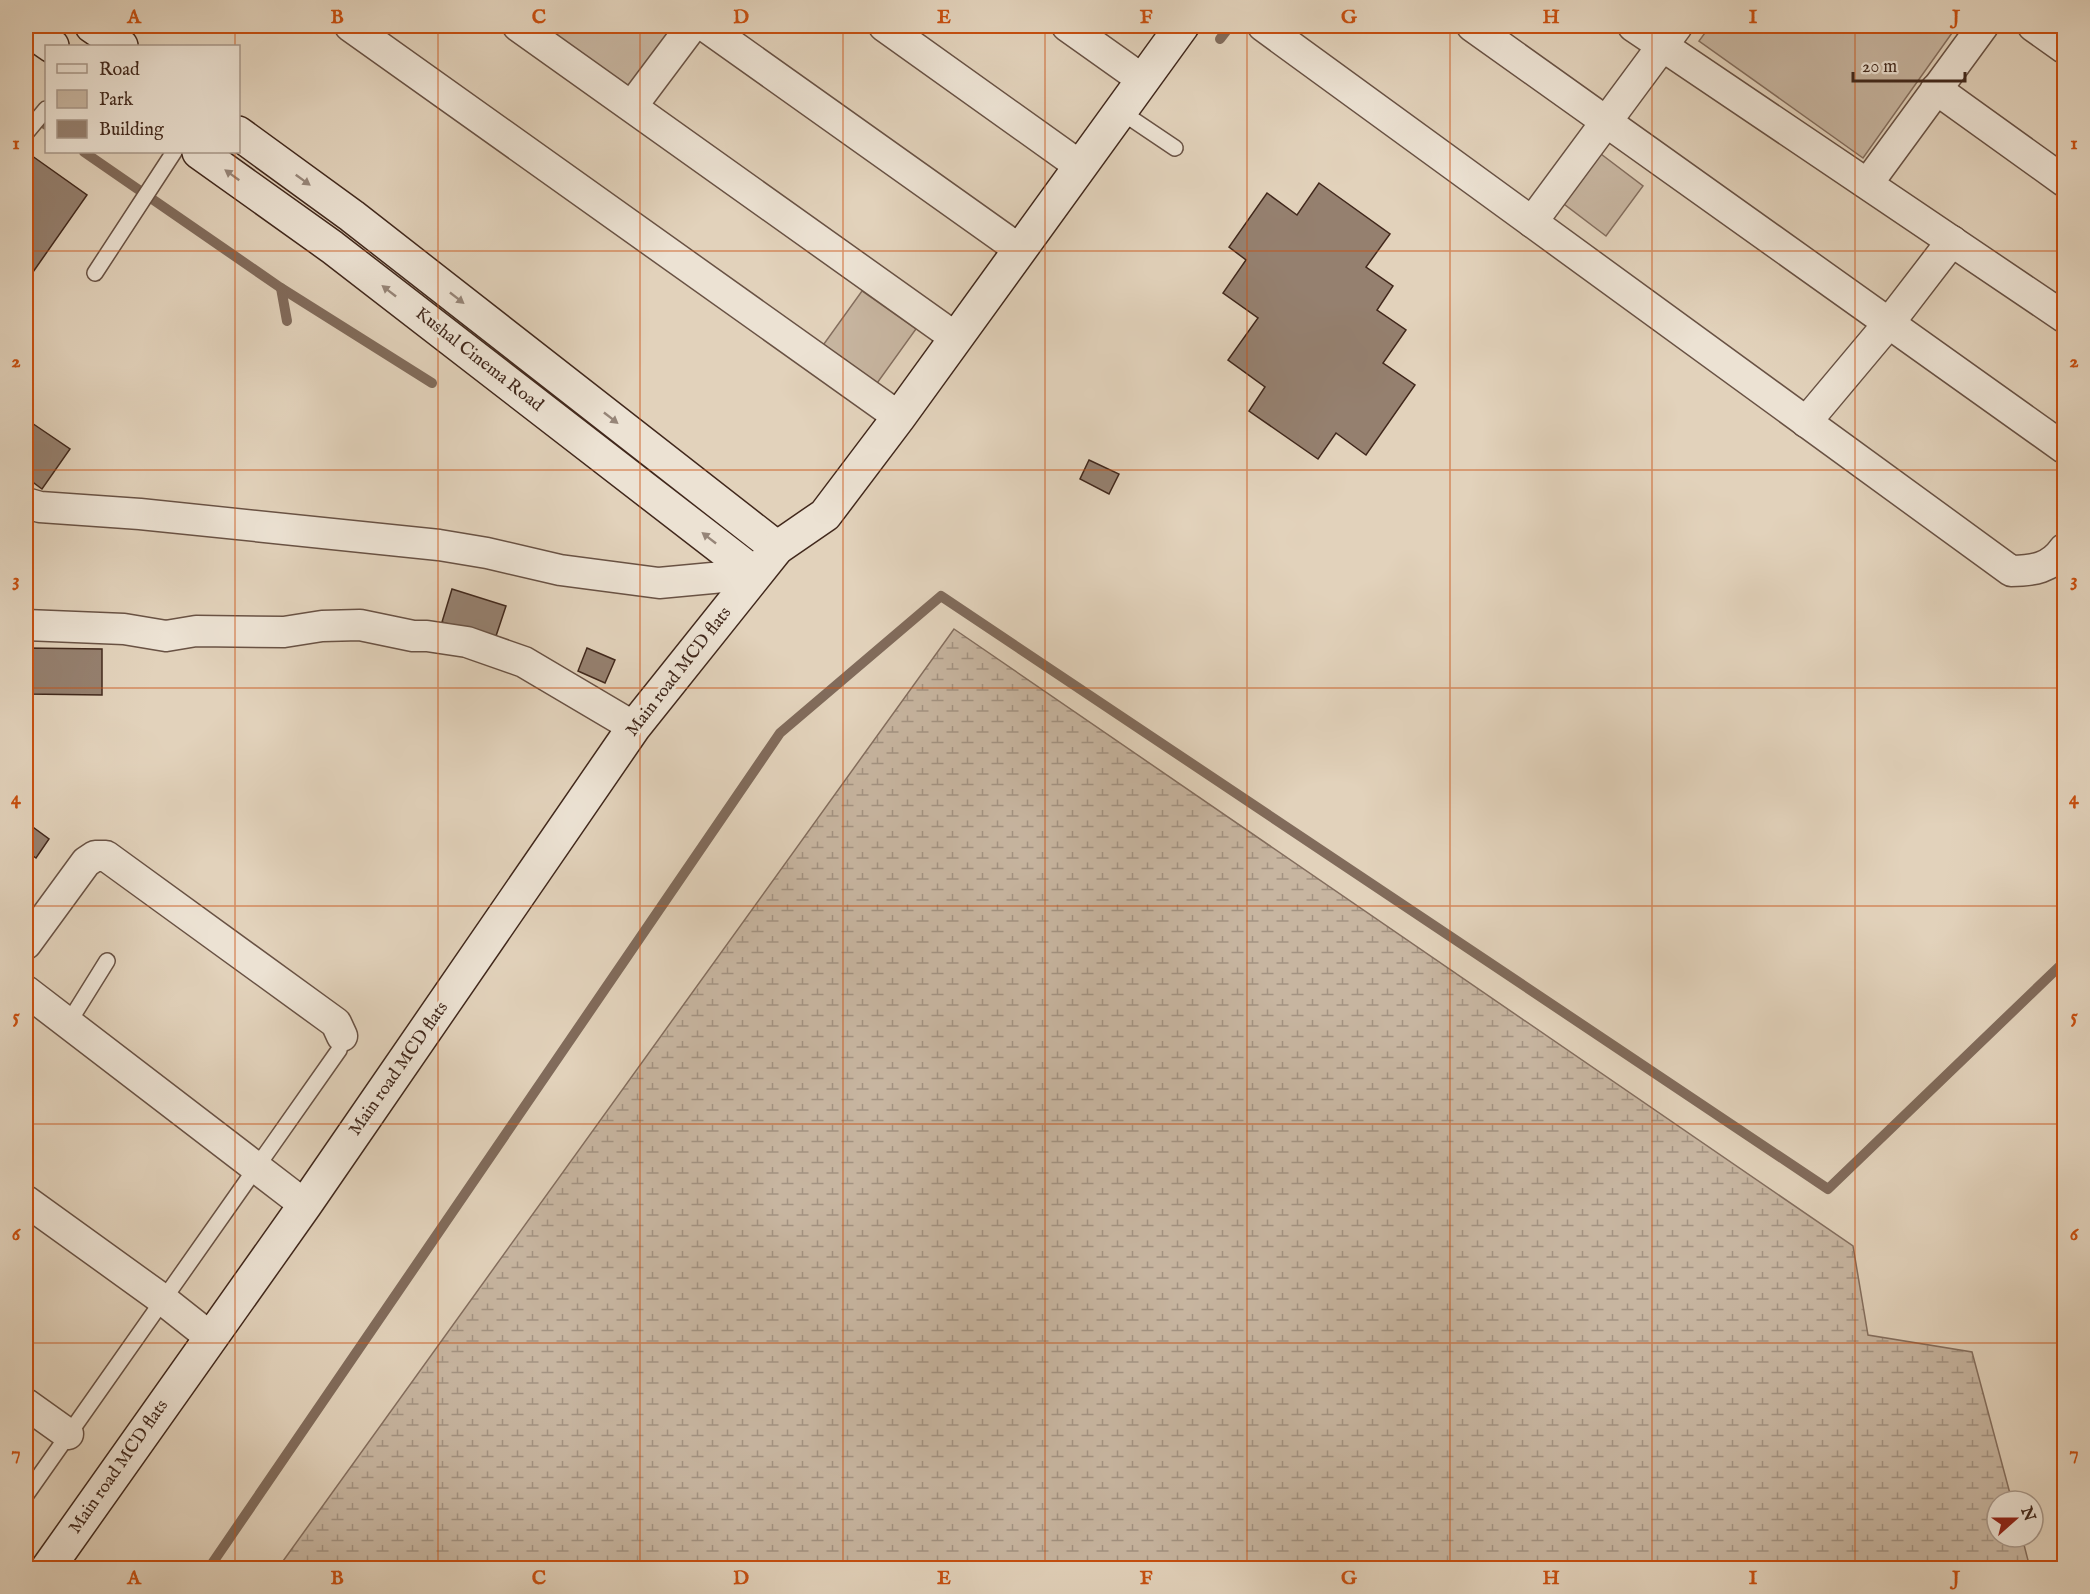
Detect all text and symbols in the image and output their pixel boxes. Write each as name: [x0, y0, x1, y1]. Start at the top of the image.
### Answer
text: A: [126, 5, 142, 30]
text: B: [330, 5, 344, 30]
text: C: [532, 5, 546, 30]
text: D: [733, 5, 749, 30]
text: E: [937, 5, 951, 30]
text: F: [1140, 5, 1153, 30]
text: G: [1341, 5, 1358, 30]
text: H: [1542, 5, 1560, 30]
text: I: [1749, 5, 1758, 30]
text: J: [1949, 5, 1961, 30]
legend: [45, 45, 240, 153]
scale bar: [1853, 45, 1966, 83]
text: 20 m: [1862, 56, 1897, 79]
text: Road: [99, 59, 140, 82]
text: Park: [99, 89, 134, 112]
text: Building: [99, 119, 164, 142]
text: 1: [12, 131, 20, 156]
text: 1: [2070, 131, 2078, 156]
one-way arrow: [224, 169, 240, 181]
one-way arrow: [294, 174, 310, 186]
one-way arrow: [381, 285, 396, 297]
one-way arrow: [450, 292, 465, 304]
street label: Kushal Cinema Road: [410, 303, 548, 418]
text: 2: [11, 349, 21, 374]
text: 2: [2069, 349, 2079, 374]
one-way arrow: [603, 412, 619, 425]
one-way arrow: [701, 532, 717, 545]
text: 3: [12, 568, 20, 593]
text: 3: [2070, 568, 2078, 593]
street label: Main road MCD flats: [621, 602, 737, 742]
text: 4: [11, 786, 22, 811]
text: 4: [2069, 786, 2080, 811]
street label: Main road MCD flats: [344, 997, 454, 1141]
text: 5: [12, 1004, 20, 1029]
text: 5: [2070, 1004, 2078, 1029]
text: 6: [12, 1222, 22, 1247]
text: 6: [2070, 1222, 2080, 1247]
street label: Main road MCD flats: [64, 1395, 174, 1539]
text: 7: [11, 1441, 21, 1466]
text: 7: [2069, 1441, 2079, 1466]
north arrow: [1985, 1489, 2045, 1549]
text: N: [2015, 1503, 2039, 1525]
text: A: [126, 1566, 142, 1591]
text: B: [330, 1566, 344, 1591]
text: C: [532, 1566, 546, 1591]
text: D: [733, 1566, 749, 1591]
text: E: [937, 1566, 951, 1591]
text: F: [1140, 1566, 1153, 1591]
text: G: [1341, 1566, 1358, 1591]
text: H: [1542, 1566, 1560, 1591]
text: I: [1749, 1566, 1758, 1591]
text: J: [1949, 1566, 1961, 1591]

